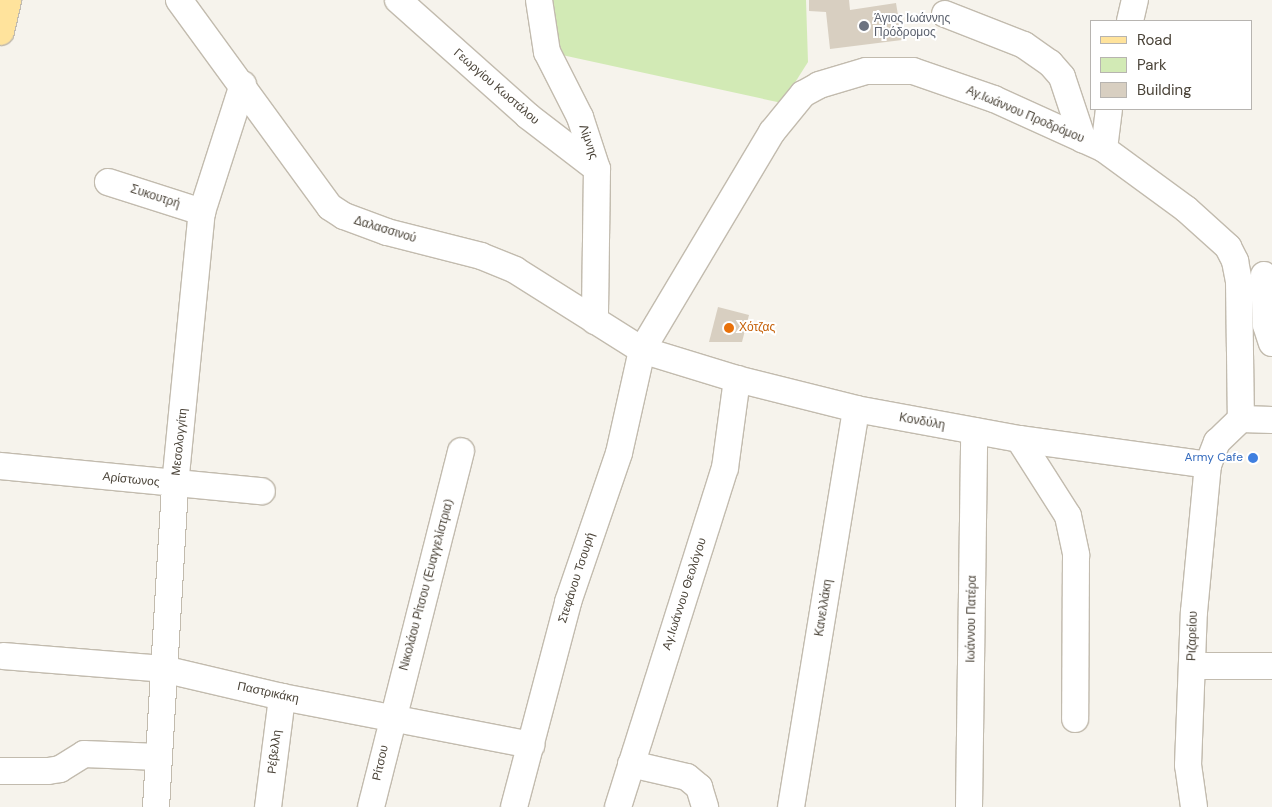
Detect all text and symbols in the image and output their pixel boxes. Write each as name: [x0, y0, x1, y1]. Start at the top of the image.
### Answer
place label: Άγιος Ιωάννης Πρόδρομος: [874, 12, 950, 40]
marker: Άγιος Ιωάννης Πρόδρομος: [858, 20, 870, 32]
legend: [1090, 20, 1252, 110]
text: Road: [1137, 30, 1172, 50]
street label: Γεωργίου Κωστάλου: [450, 46, 542, 128]
text: Park: [1137, 55, 1167, 75]
text: Building: [1137, 80, 1192, 100]
street label: Αγ.Ιωάννου Προδρόμου: [964, 84, 1086, 146]
street label: Λίμνης: [575, 123, 601, 161]
street label: Συκουτρή: [128, 182, 182, 212]
street label: Δαλασσινού: [352, 214, 418, 246]
place label: Χότζας: [739, 321, 775, 335]
marker: Χότζας: [723, 322, 735, 334]
street label: Μεσολογγίτη: [169, 408, 191, 476]
street label: Κονδύλη: [898, 411, 946, 433]
place label: Army Cafe: [1184, 451, 1243, 465]
marker: Army Cafe: [1247, 452, 1259, 464]
street label: Αρίστωνος: [102, 470, 160, 490]
street label: Νικολάου Ρίτσου (Ευαγγελίστρια): [397, 498, 457, 672]
street label: Στεφάνου Τσουρή: [556, 531, 598, 625]
street label: Αγ.Ιωάννου Θεολόγου: [660, 536, 710, 652]
street label: Ιωάννου Πατέρα: [964, 575, 980, 663]
street label: Κανελλάκη: [812, 578, 836, 638]
street label: Ριζαρείου: [1185, 611, 1201, 661]
street label: Παστρικάκη: [236, 679, 300, 707]
street label: Ρέβελλη: [265, 729, 285, 775]
street label: Ρίτσου: [370, 744, 392, 782]

